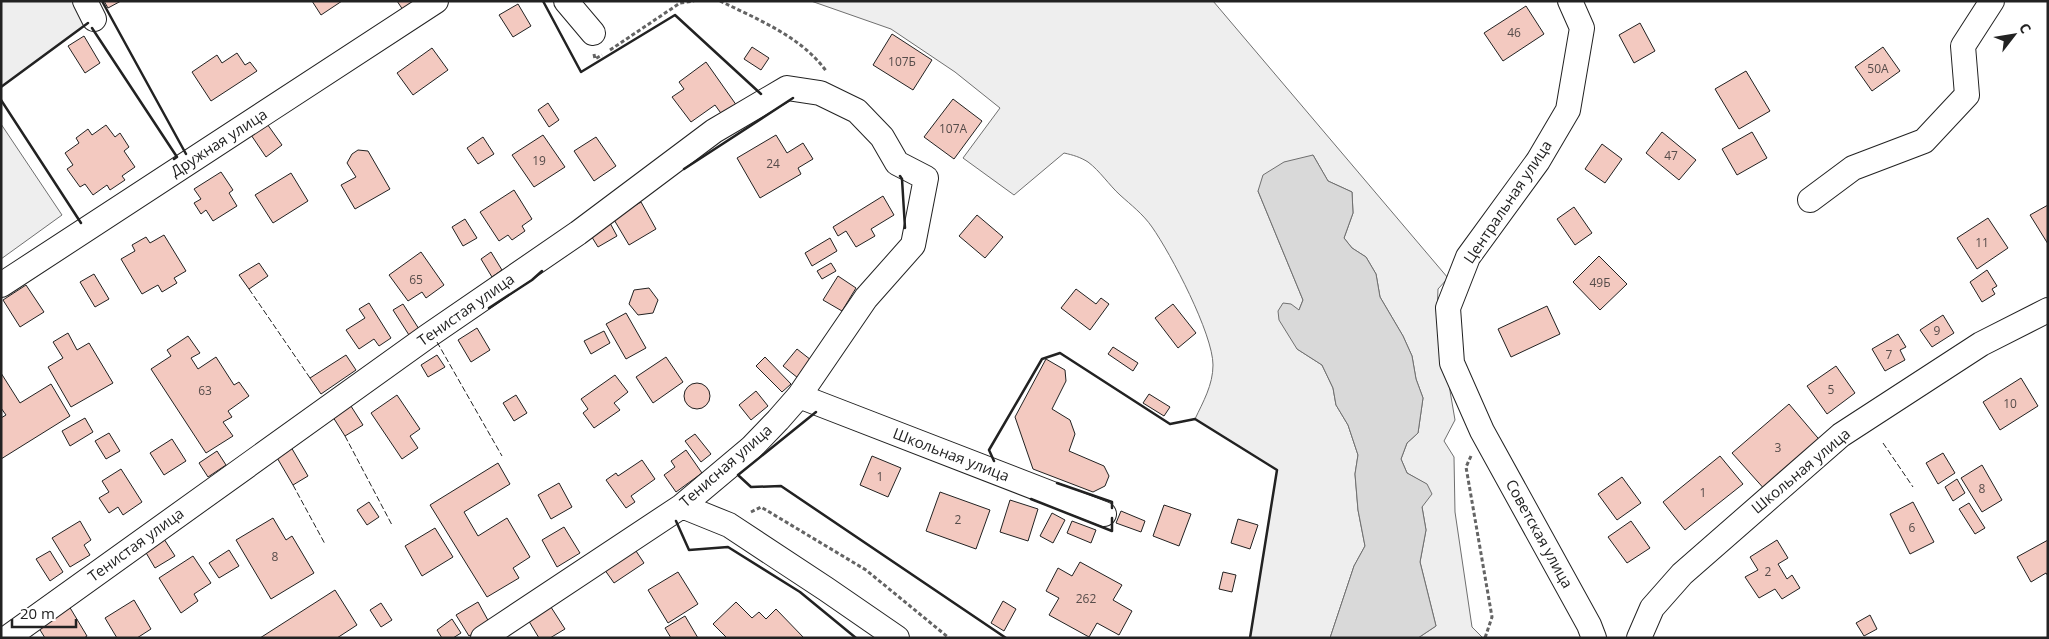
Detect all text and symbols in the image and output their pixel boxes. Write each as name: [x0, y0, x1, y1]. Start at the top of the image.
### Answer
north arrow: [1989, 10, 2039, 60]
text: С: [2015, 19, 2036, 37]
house number: 46: [1507, 24, 1521, 41]
house number: 107Б: [888, 53, 916, 70]
house number: 50А: [1867, 60, 1889, 77]
street label: Дружная улица: [166, 103, 271, 181]
house number: 107А: [939, 120, 967, 137]
street label: Центральная улица: [1459, 136, 1556, 267]
house number: 47: [1664, 147, 1678, 164]
house number: 19: [532, 152, 546, 169]
house number: 24: [766, 155, 780, 172]
house number: 11: [1975, 234, 1989, 251]
street label: Тенистая улица: [413, 268, 518, 350]
house number: 65: [409, 271, 423, 288]
house number: 49Б: [1589, 274, 1611, 291]
house number: 9: [1934, 322, 1941, 339]
house number: 7: [1886, 346, 1893, 363]
house number: 5: [1828, 381, 1835, 398]
house number: 63: [198, 382, 212, 399]
house number: 10: [2003, 395, 2017, 412]
street label: Тенисная улица: [675, 420, 776, 511]
street label: Школьная улица: [890, 423, 1012, 485]
street label: Школьная улица: [1747, 423, 1854, 517]
house number: 3: [1775, 439, 1782, 456]
house number: 1: [877, 468, 883, 485]
street label: Советская улица: [1502, 476, 1578, 591]
house number: 8: [1979, 480, 1986, 497]
house number: 1: [1700, 484, 1706, 501]
street label: Тенистая улица: [83, 503, 187, 586]
house number: 2: [955, 511, 962, 528]
house number: 6: [1909, 519, 1916, 536]
house number: 8: [272, 548, 279, 565]
house number: 2: [1765, 563, 1772, 580]
house number: 262: [1076, 590, 1096, 607]
scale bar: [12, 596, 76, 628]
text: 20 m: [20, 603, 55, 623]

